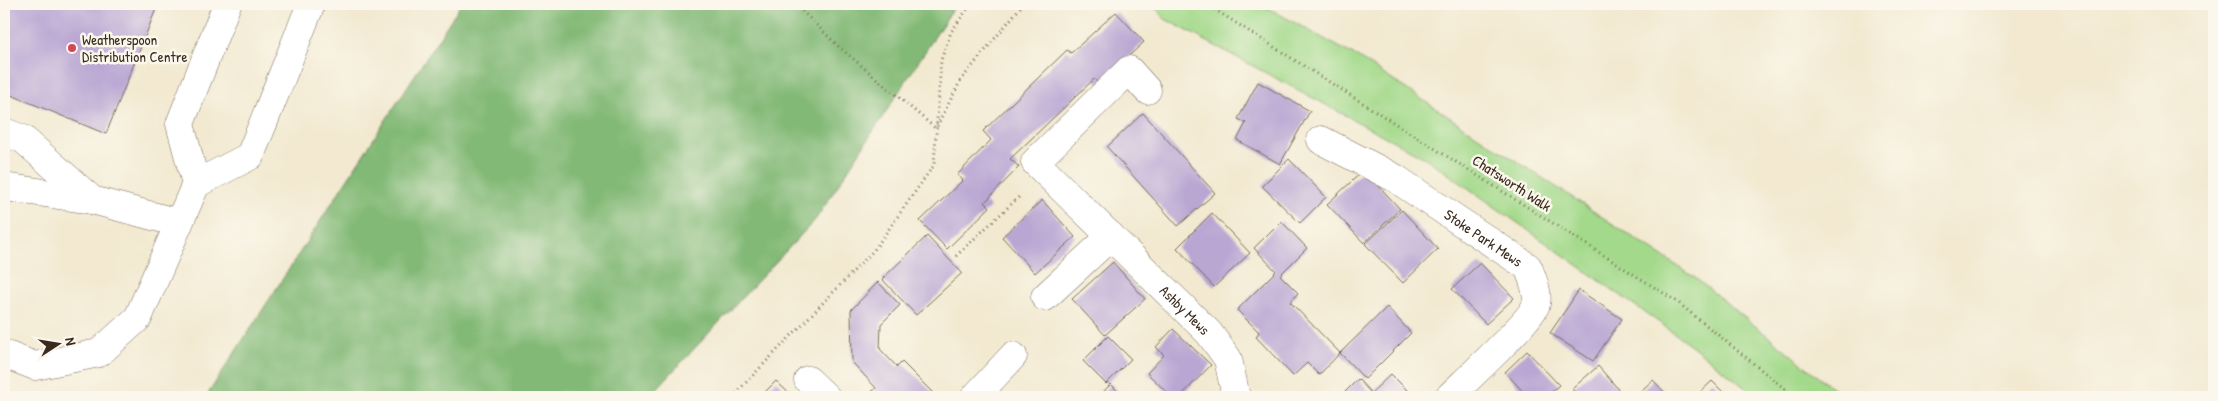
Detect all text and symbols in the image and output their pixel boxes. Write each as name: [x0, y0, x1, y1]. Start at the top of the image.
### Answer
place label: Weatherspoon Distribution Centre: [82, 29, 187, 67]
marker: Weatherspoon Distribution Centre: [66, 42, 78, 54]
street label: Chatsworth Walk: [1468, 150, 1556, 216]
street label: Stoke Park Mews: [1441, 204, 1527, 271]
street label: Ashby Mews: [1155, 280, 1215, 339]
north arrow: [32, 318, 82, 368]
text: N: [61, 336, 81, 347]

